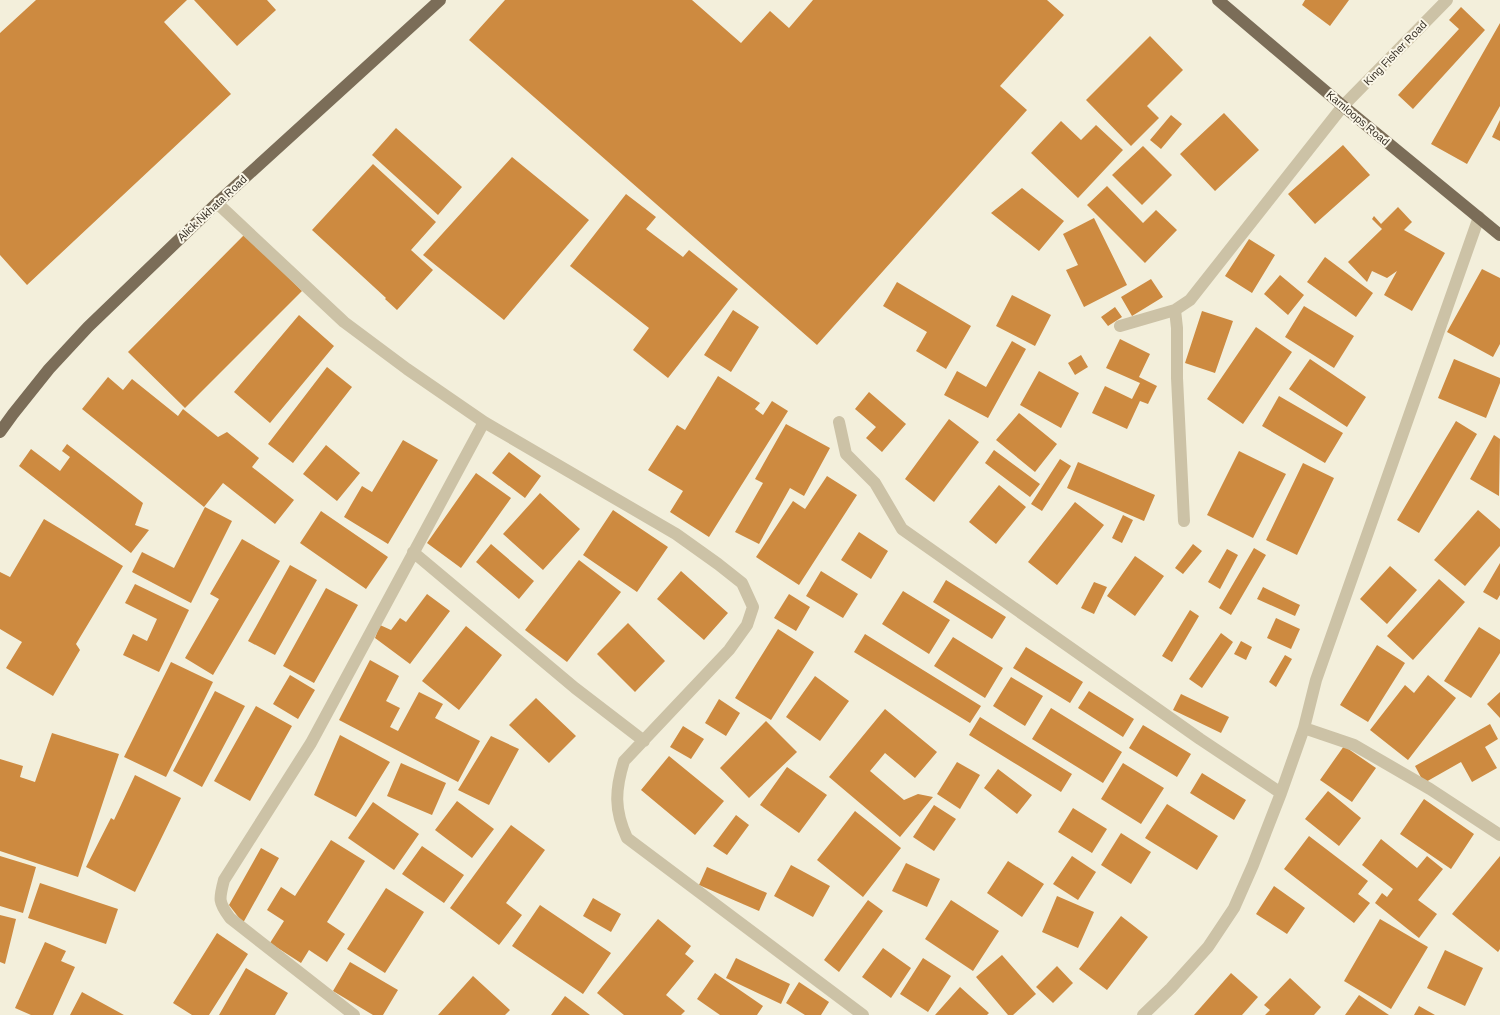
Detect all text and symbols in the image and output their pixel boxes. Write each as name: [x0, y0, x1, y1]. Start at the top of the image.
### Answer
street label: King Fisher Road: [1361, 18, 1429, 88]
street label: Kamloops Road: [1324, 88, 1392, 148]
street label: Alick Nkhata Road: [175, 173, 249, 243]

